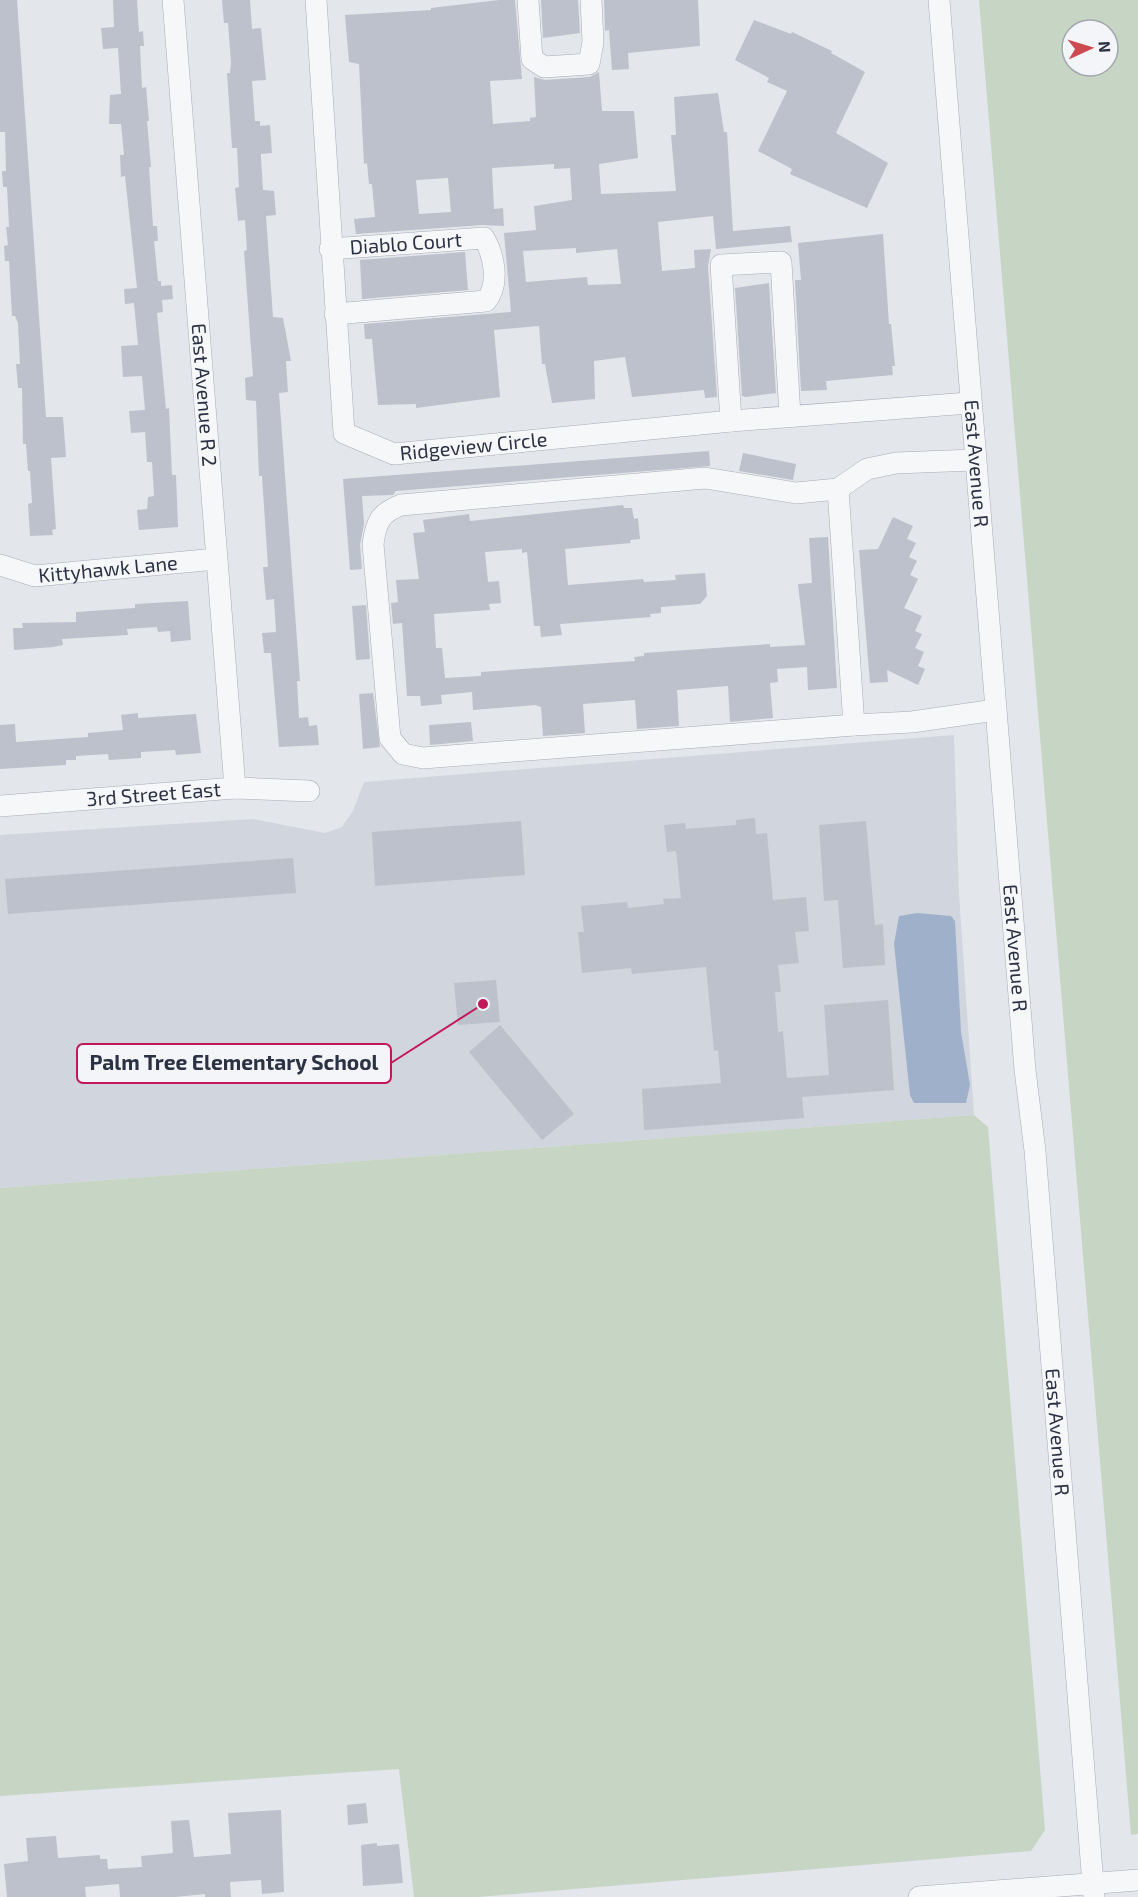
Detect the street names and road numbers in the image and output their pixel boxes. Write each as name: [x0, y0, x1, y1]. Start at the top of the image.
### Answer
street label: Diablo Court: [349, 227, 463, 259]
street label: East Avenue R 2: [187, 322, 223, 467]
street label: East Avenue R: [960, 399, 994, 528]
street label: Ridgeview Circle: [399, 426, 548, 464]
street label: Kittyhawk Lane: [37, 550, 179, 587]
street label: 3rd Street East: [85, 776, 222, 810]
street label: East Avenue R: [999, 883, 1033, 1013]
street label: East Avenue R: [1041, 1367, 1075, 1497]

